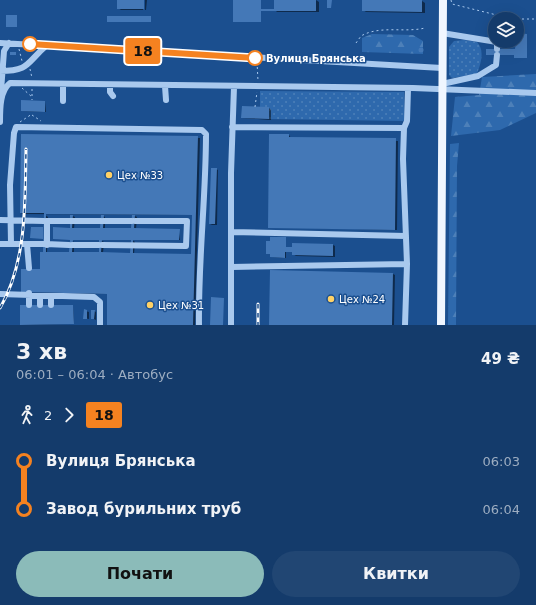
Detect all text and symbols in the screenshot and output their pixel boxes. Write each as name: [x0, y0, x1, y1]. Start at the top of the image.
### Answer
map controls: [488, 12, 524, 48]
button: layers: [488, 12, 524, 48]
unlabelled marker: [22, 36, 38, 52]
line badge: 18: [125, 38, 161, 64]
text: 18: [133, 43, 153, 59]
marker: Вулиця Брянська: [247, 50, 263, 66]
place label: Вулиця Брянська: [266, 53, 366, 64]
marker: Цех №33: [104, 170, 114, 180]
place label: Цех №33: [117, 170, 163, 181]
marker: Цех №24: [326, 294, 336, 304]
place label: Цех №24: [339, 294, 385, 305]
marker: Цех №31: [145, 300, 155, 310]
place label: Цех №31: [158, 300, 204, 311]
text: 3 хв: [16, 339, 67, 364]
text: 49 ₴: [481, 350, 520, 368]
text: 06:01 – 06:04 · Автобус: [16, 367, 173, 382]
icon: walk: [16, 404, 38, 426]
icon: forward: [58, 404, 80, 426]
text: 18: [94, 407, 114, 423]
text: 2: [44, 408, 52, 423]
text: Вулиця Брянська: [46, 452, 196, 470]
text: 06:03: [483, 454, 520, 469]
text: Завод бурильних труб: [46, 500, 241, 518]
text: 06:04: [483, 502, 520, 517]
button: Почати: [16, 551, 264, 597]
button: Квитки: [272, 551, 520, 597]

